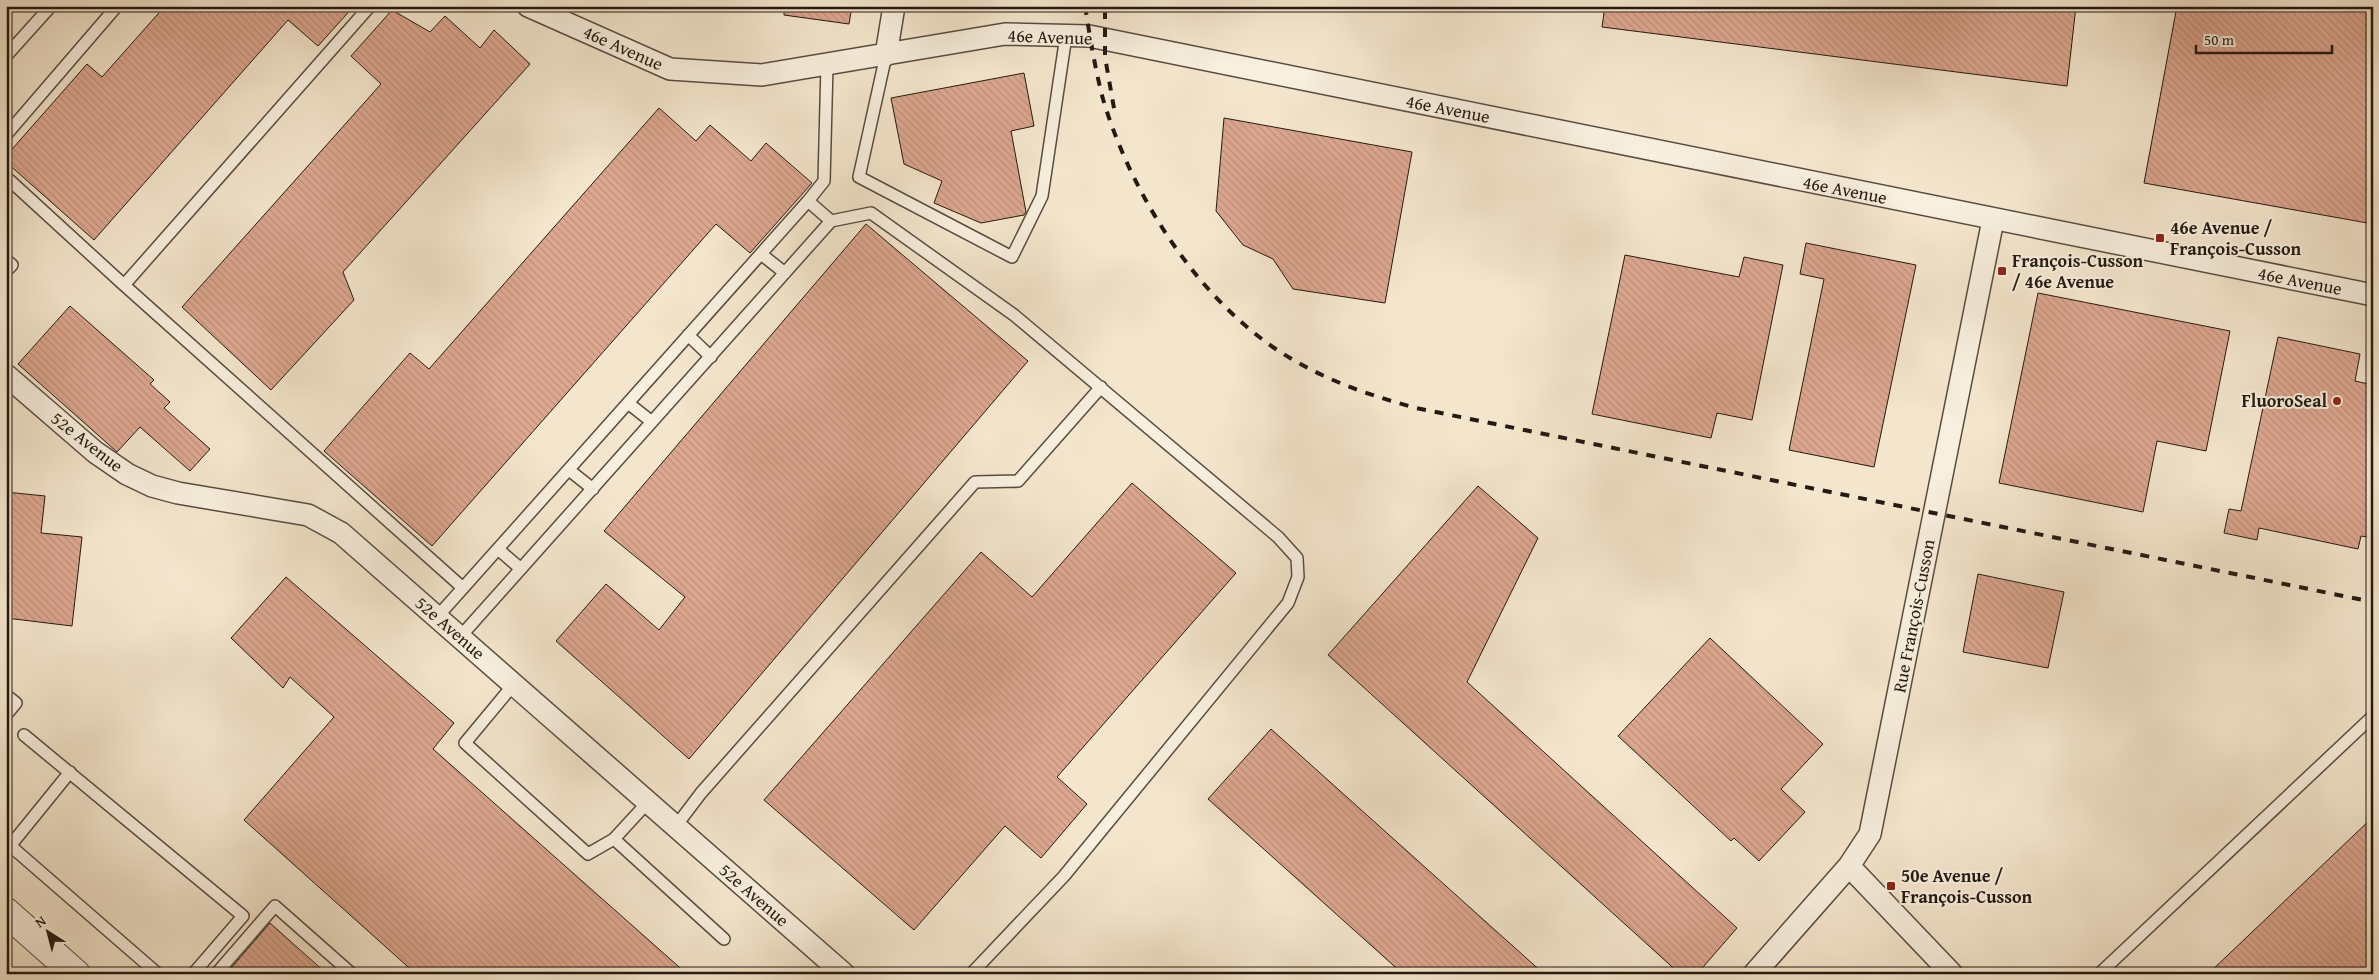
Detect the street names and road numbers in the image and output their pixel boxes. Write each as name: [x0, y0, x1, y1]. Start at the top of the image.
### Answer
street label: 46e Avenue: [579, 18, 668, 77]
street label: 46e Avenue: [1007, 22, 1093, 51]
street label: 46e Avenue: [1404, 87, 1492, 130]
street label: 46e Avenue: [1801, 168, 1889, 211]
street label: 46e Avenue: [2256, 259, 2344, 302]
street label: 52e Avenue: [45, 405, 129, 478]
street label: Rue François-Cusson: [1885, 537, 1942, 695]
street label: 52e Avenue: [409, 590, 491, 666]
street label: 52e Avenue: [713, 857, 795, 933]

